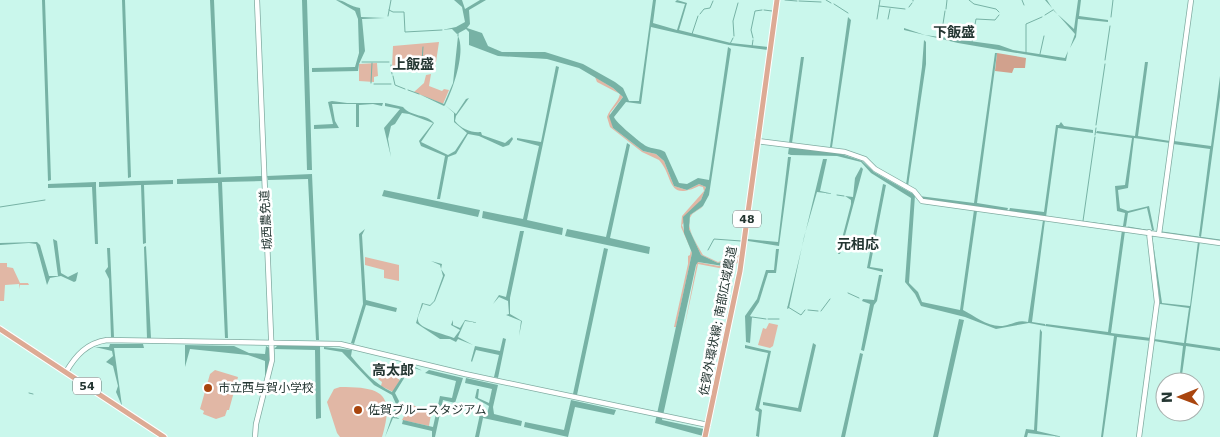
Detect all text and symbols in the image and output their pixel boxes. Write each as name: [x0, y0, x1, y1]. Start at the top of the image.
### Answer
district label: 下飯盛: [933, 24, 975, 40]
district label: 上飯盛: [392, 56, 434, 72]
street label: 城西農免道: [257, 190, 275, 250]
road number: 48: [733, 210, 761, 228]
district label: 元相応: [837, 236, 879, 252]
street label: 佐賀外環状線; 南部広域農道: [697, 245, 739, 397]
district label: 高太郎: [372, 362, 414, 378]
north arrow: [1155, 372, 1205, 422]
road number: 54: [73, 378, 101, 394]
place label: 市立西与賀小学校: [218, 381, 314, 395]
marker: 市立西与賀小学校: [202, 382, 214, 394]
text: N: [1159, 391, 1175, 403]
place label: 佐賀ブルースタジアム: [368, 403, 487, 417]
marker: 佐賀ブルースタジアム: [352, 404, 364, 416]

